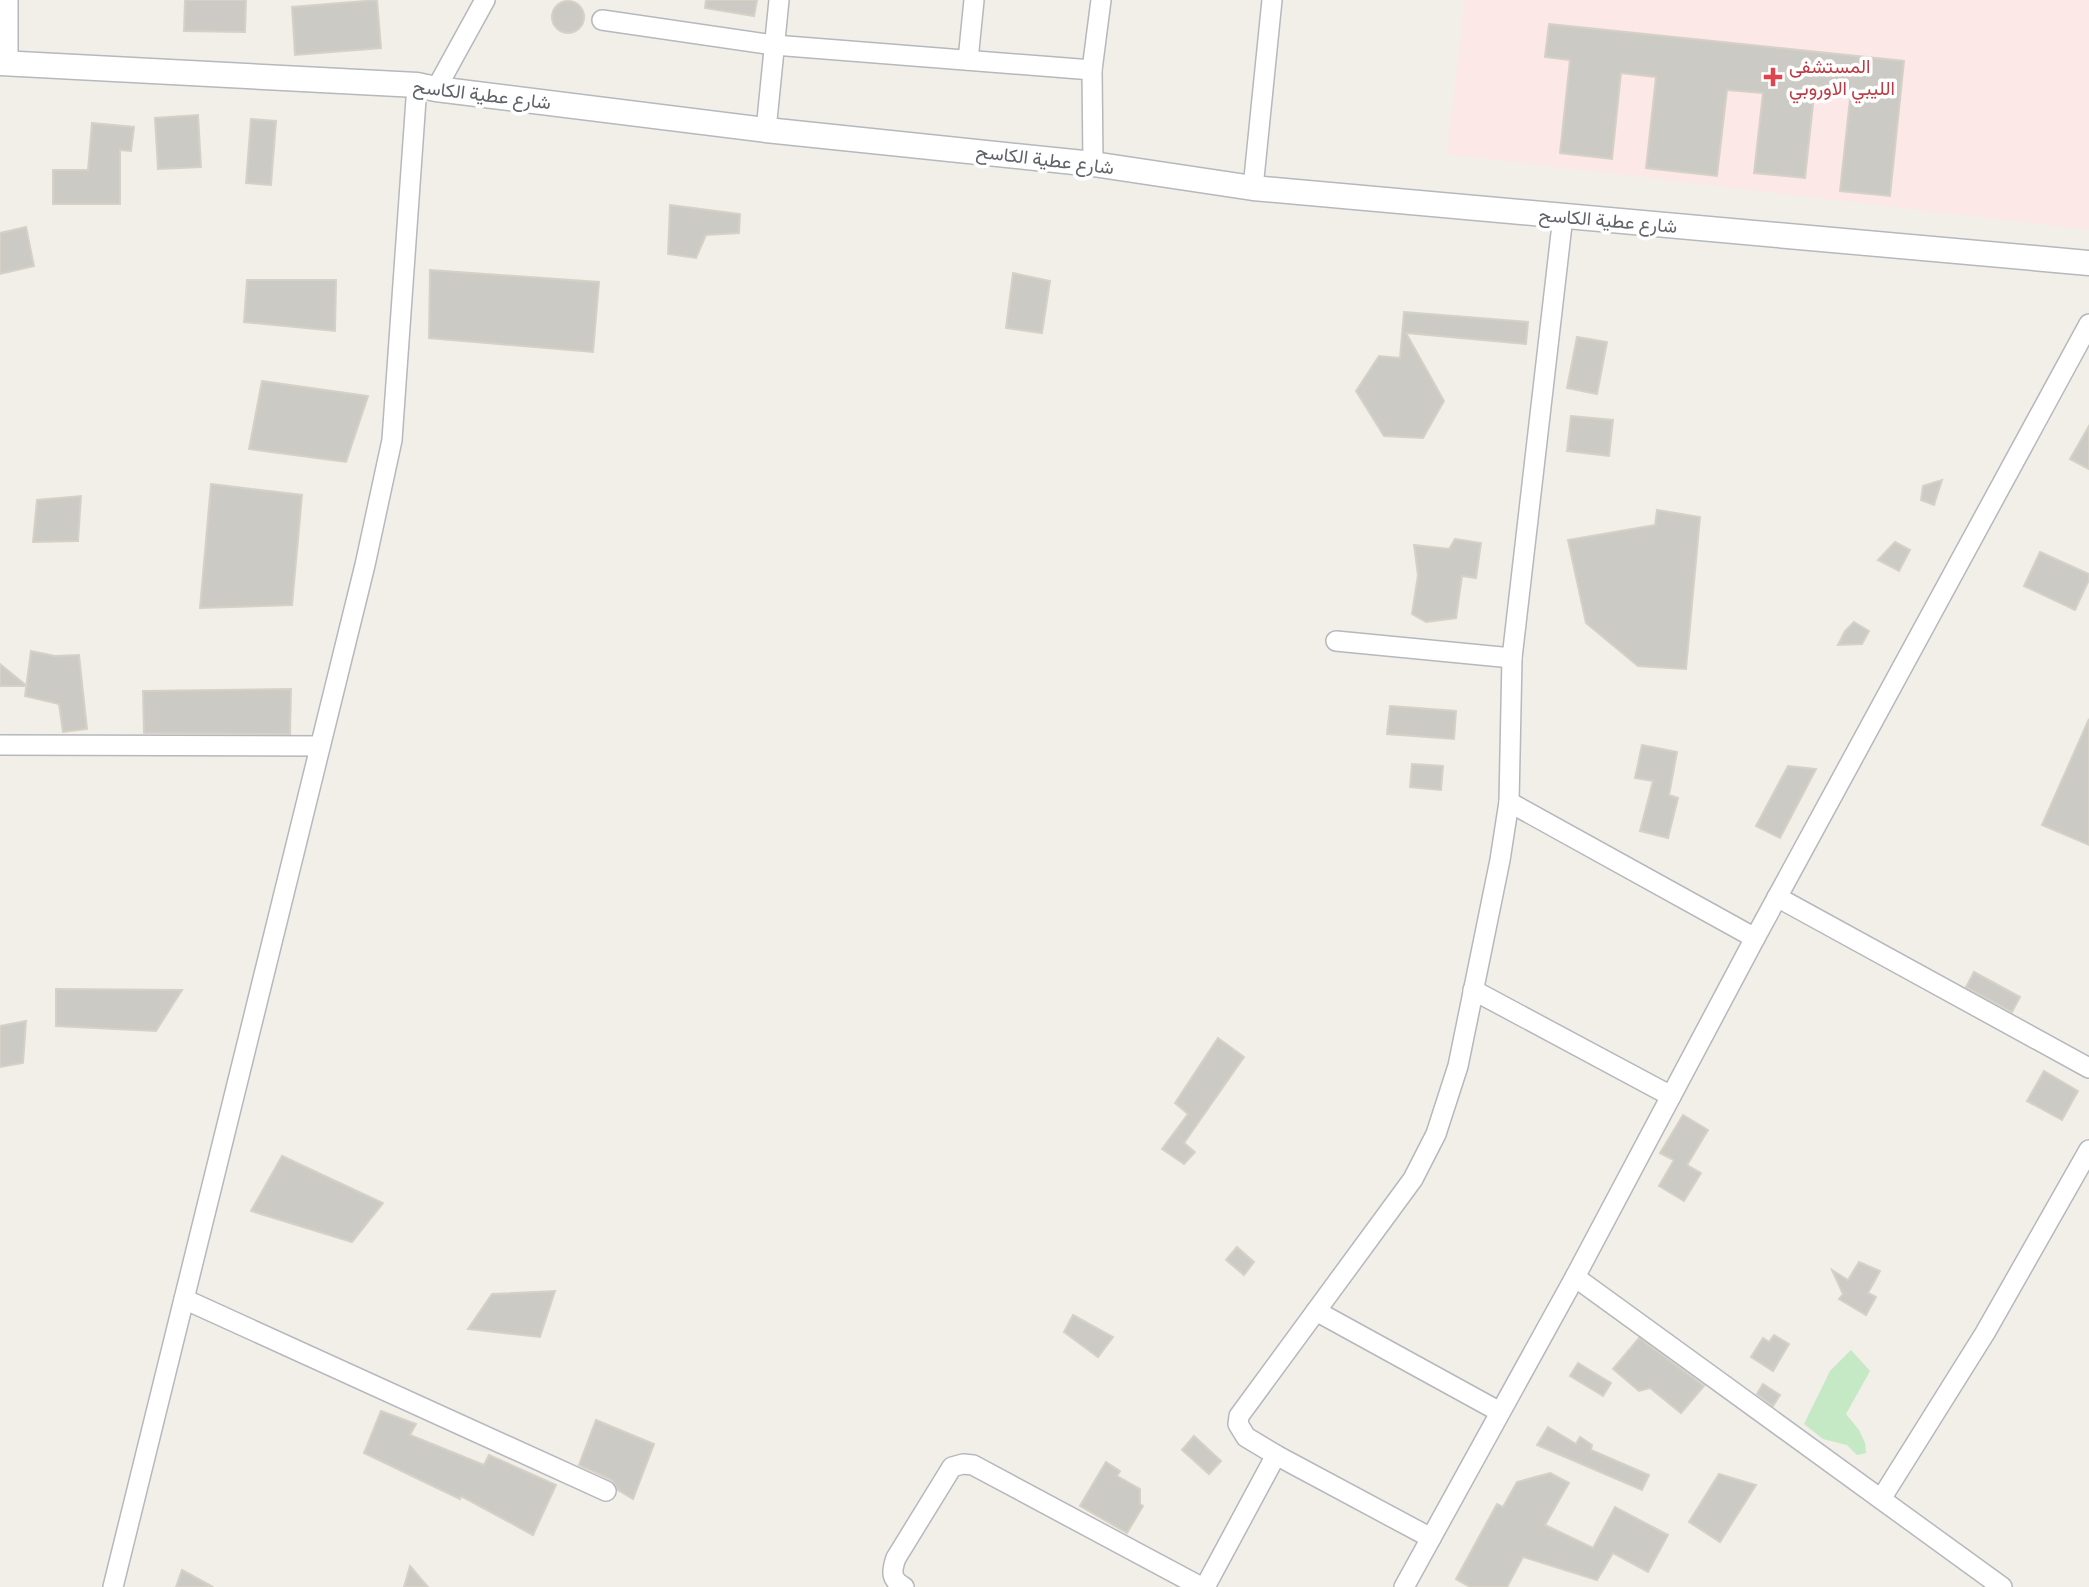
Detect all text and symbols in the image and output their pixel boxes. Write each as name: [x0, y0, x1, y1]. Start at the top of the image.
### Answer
place label: المستشفی الليبي الاوروبي: [1789, 53, 1895, 104]
marker: المستشفی الليبي الاوروبي: [1763, 67, 1783, 87]
street label: شارع عطية الكاسح: [411, 73, 553, 116]
street label: شارع عطية الكاسح: [974, 138, 1116, 181]
street label: شارع عطية الكاسح: [1538, 201, 1678, 240]

